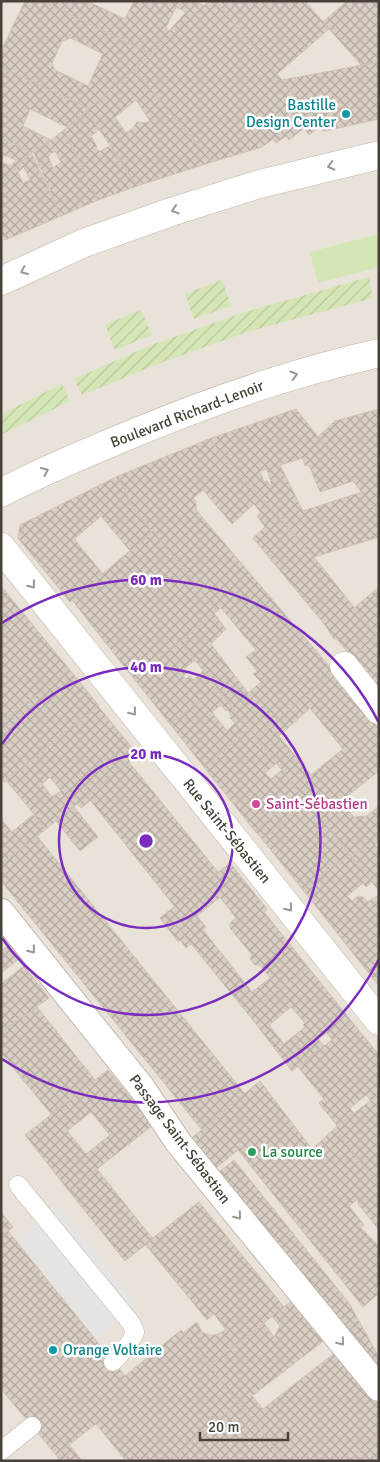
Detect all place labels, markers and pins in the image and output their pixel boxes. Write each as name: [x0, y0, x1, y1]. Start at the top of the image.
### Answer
place label: Bastille Design Center: [246, 96, 336, 131]
marker: Bastille Design Center: [340, 108, 352, 120]
place label: Saint-Sébastien: [266, 795, 368, 813]
marker: Saint-Sébastien: [250, 798, 262, 810]
centre of rings: [137, 832, 155, 850]
place label: La source: [262, 1143, 323, 1161]
marker: La source: [246, 1146, 258, 1158]
place label: Orange Voltaire: [63, 1341, 162, 1359]
marker: Orange Voltaire: [47, 1344, 59, 1356]

